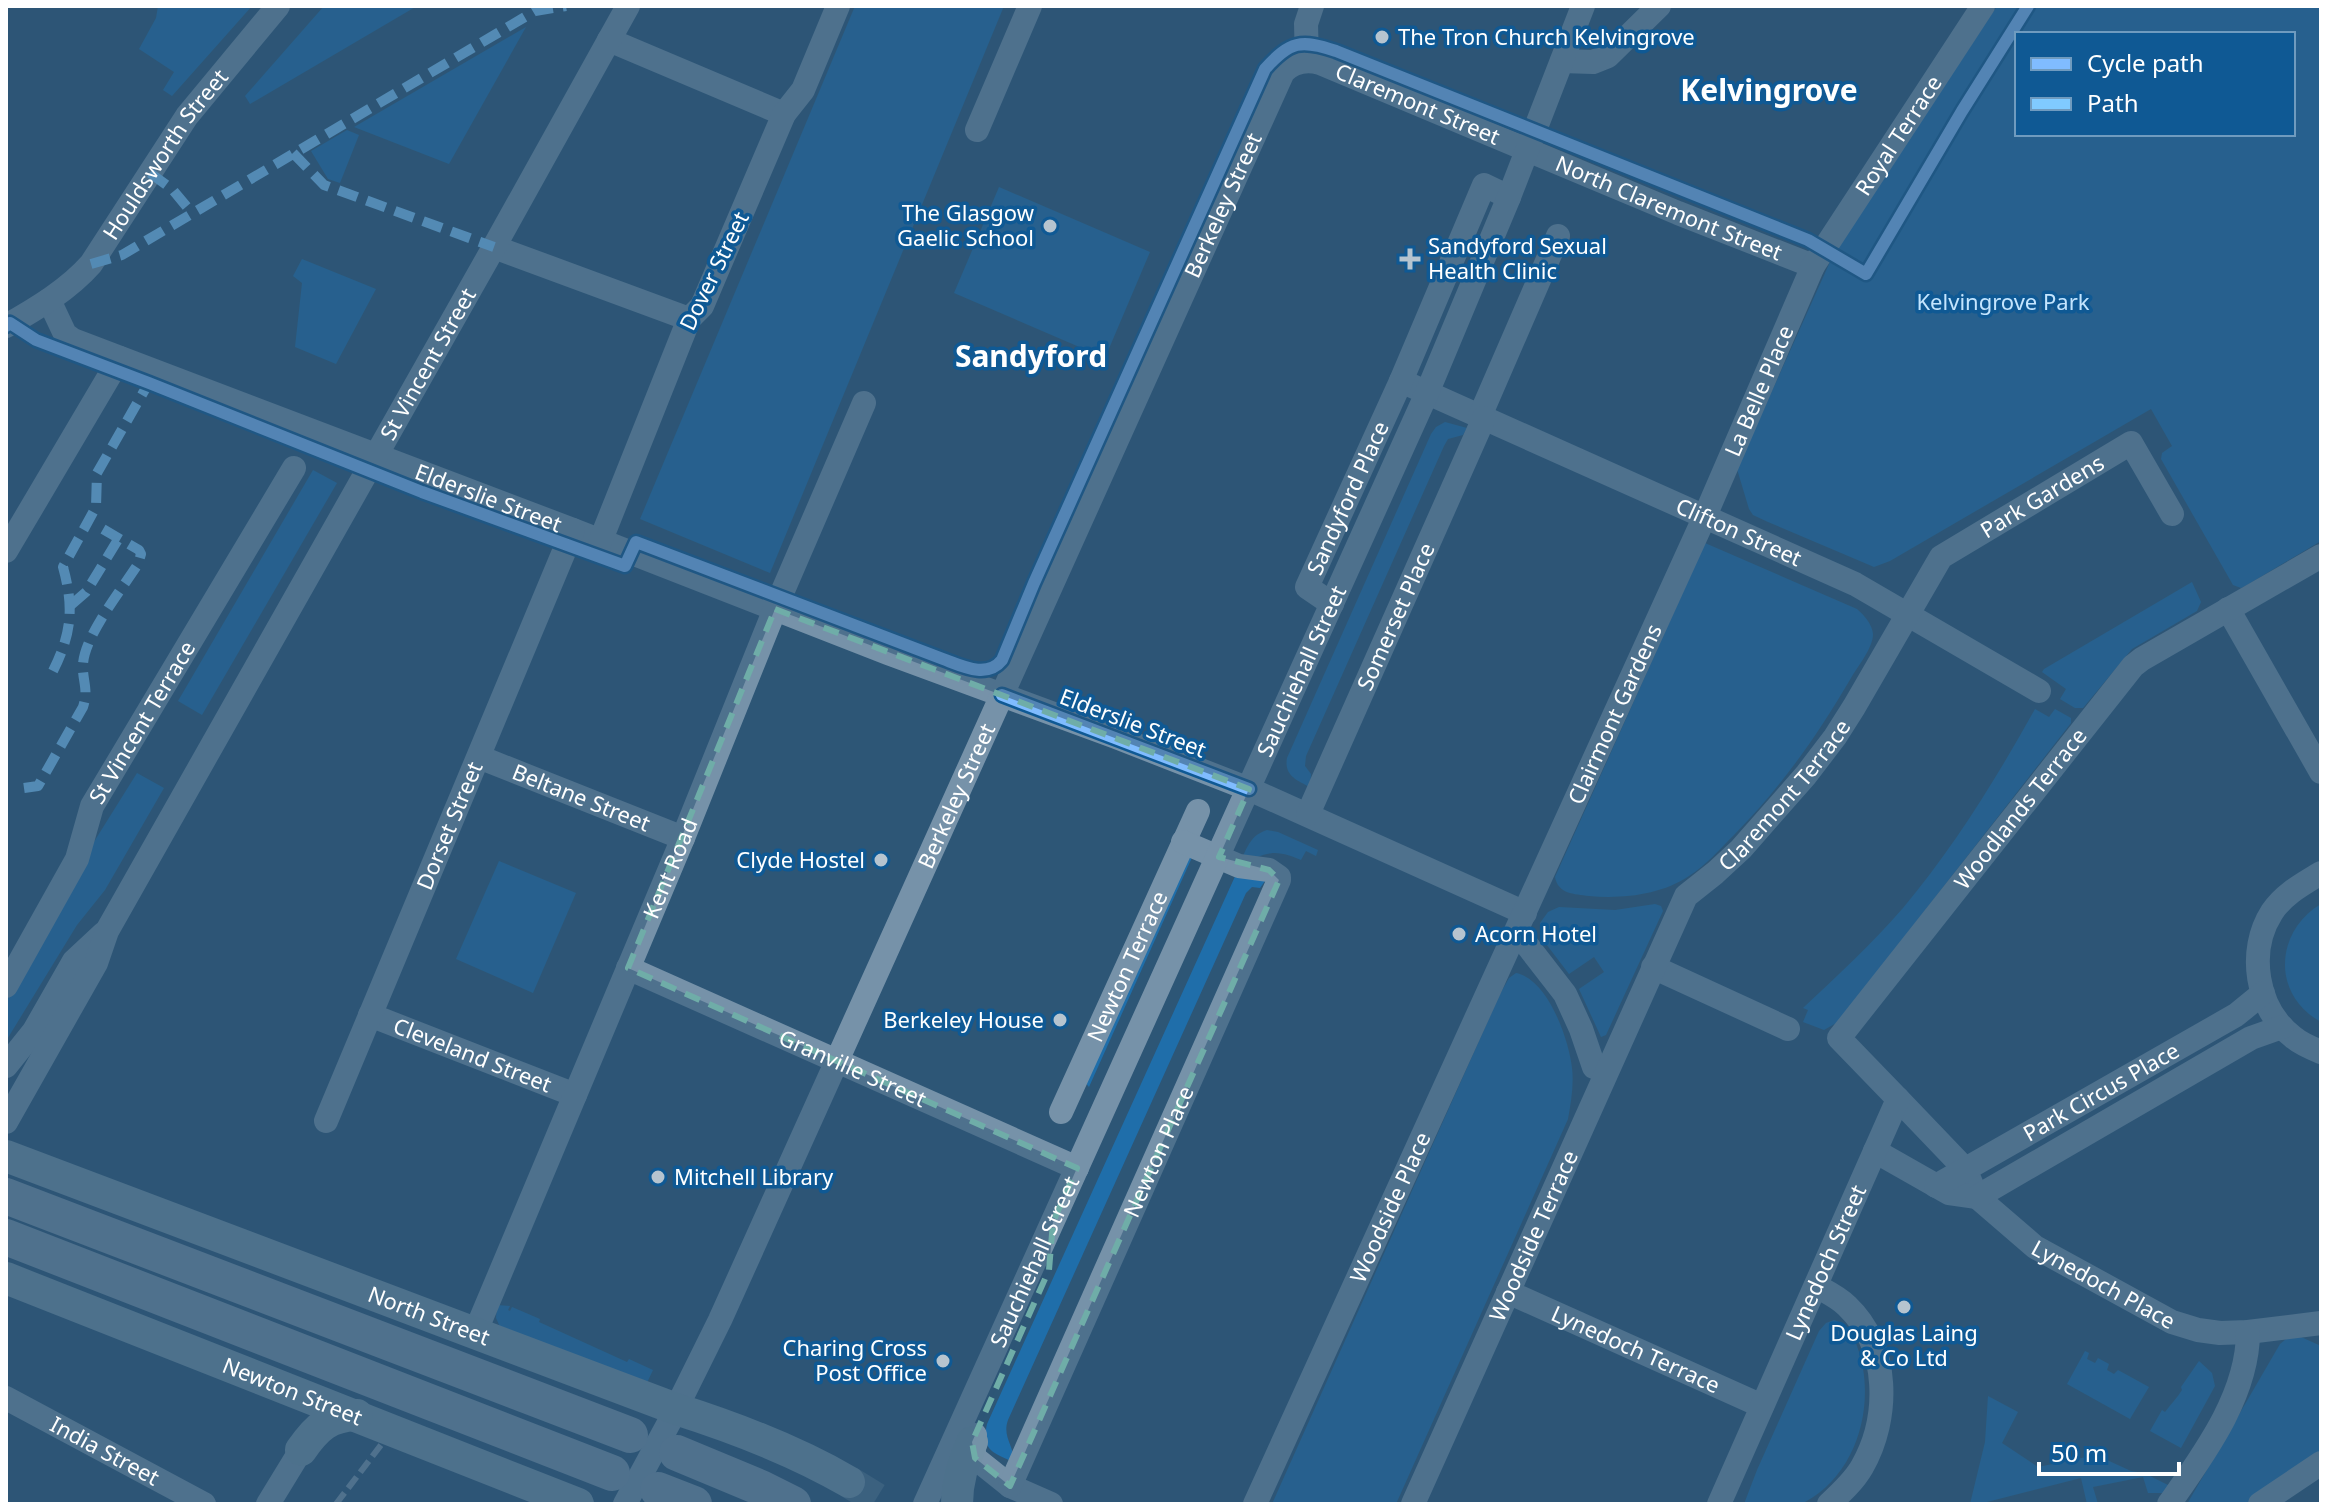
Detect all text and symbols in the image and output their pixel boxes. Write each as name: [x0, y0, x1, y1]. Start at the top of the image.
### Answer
place label: The Tron Church Kelvingrove: [1398, 21, 1695, 51]
marker: The Tron Church Kelvingrove: [1373, 28, 1391, 46]
legend: [2015, 32, 2295, 136]
text: Cycle path: [2087, 46, 2204, 79]
street label: Claremont Street: [1331, 55, 1505, 151]
street label: Houldsworth Street: [95, 62, 234, 245]
district label: Kelvingrove: [1680, 69, 1858, 110]
street label: Royal Terrace: [1847, 69, 1948, 201]
text: Path: [2087, 86, 2138, 119]
street label: Berkeley Street: [1176, 128, 1268, 282]
street label: North Claremont Street: [1551, 147, 1787, 267]
place label: The Glasgow Gaelic School: [897, 197, 1035, 252]
street label: Dover Street: [671, 206, 755, 335]
marker: The Glasgow Gaelic School: [1041, 217, 1059, 235]
place label: Sandyford Sexual Health Clinic: [1428, 230, 1607, 285]
marker: Sandyford Sexual Health Clinic: [1399, 248, 1421, 270]
street label: St Vincent Street: [372, 282, 482, 445]
park label: Kelvingrove Park: [1917, 286, 2090, 316]
street label: La Belle Place: [1717, 320, 1800, 461]
district label: Sandyford: [955, 335, 1107, 376]
street label: Sandyford Place: [1299, 416, 1395, 579]
street label: Park Gardens: [1974, 447, 2109, 544]
street label: Elderslie Street: [411, 455, 566, 538]
street label: Clifton Street: [1671, 490, 1807, 572]
street label: Somerset Place: [1349, 538, 1441, 695]
street label: Sauchiehall Street: [1249, 580, 1352, 761]
street label: Clairmont Gardens: [1560, 619, 1668, 809]
street label: St Vincent Terrace: [81, 635, 201, 809]
street label: Elderslie Street: [1056, 680, 1211, 764]
street label: Claremont Terrace: [1711, 713, 1856, 877]
street label: Berkeley Street: [910, 718, 1001, 873]
street label: Woodlands Terrace: [1946, 721, 2093, 895]
street label: Beltane Street: [508, 756, 655, 838]
street label: Dorset Street: [408, 757, 489, 894]
street label: Kent Road: [635, 813, 704, 923]
place label: Clyde Hostel: [736, 844, 865, 874]
marker: Clyde Hostel: [872, 851, 890, 869]
street label: Newton Terrace: [1079, 886, 1174, 1046]
place label: Acorn Hotel: [1475, 918, 1597, 948]
marker: Acorn Hotel: [1450, 925, 1468, 943]
place label: Berkeley House: [883, 1004, 1044, 1034]
street label: Cleveland Street: [389, 1010, 556, 1099]
marker: Berkeley House: [1051, 1011, 1069, 1029]
street label: Granville Street: [775, 1021, 932, 1113]
street label: Park Circus Place: [2017, 1035, 2184, 1147]
street label: Newton Place: [1115, 1081, 1200, 1222]
street label: Woodside Place: [1342, 1127, 1437, 1287]
street label: Woodside Terrace: [1481, 1145, 1584, 1326]
place label: Mitchell Library: [674, 1161, 834, 1191]
marker: Mitchell Library: [649, 1168, 667, 1186]
street label: Sauchiehall Street: [982, 1171, 1085, 1352]
street label: Lynedoch Street: [1777, 1180, 1872, 1345]
street label: Lynedoch Place: [2027, 1232, 2181, 1335]
street label: North Street: [364, 1278, 494, 1351]
street label: Lynedoch Terrace: [1547, 1298, 1725, 1399]
marker: Douglas Laing & Co Ltd: [1895, 1298, 1913, 1316]
place label: Douglas Laing & Co Ltd: [1830, 1317, 1978, 1372]
place label: Charing Cross Post Office: [783, 1332, 927, 1387]
street label: Newton Street: [218, 1349, 367, 1431]
marker: Charing Cross Post Office: [934, 1352, 952, 1370]
street label: India Street: [45, 1408, 165, 1492]
scale bar: [2039, 1426, 2179, 1476]
text: 50 m: [2051, 1436, 2107, 1469]

